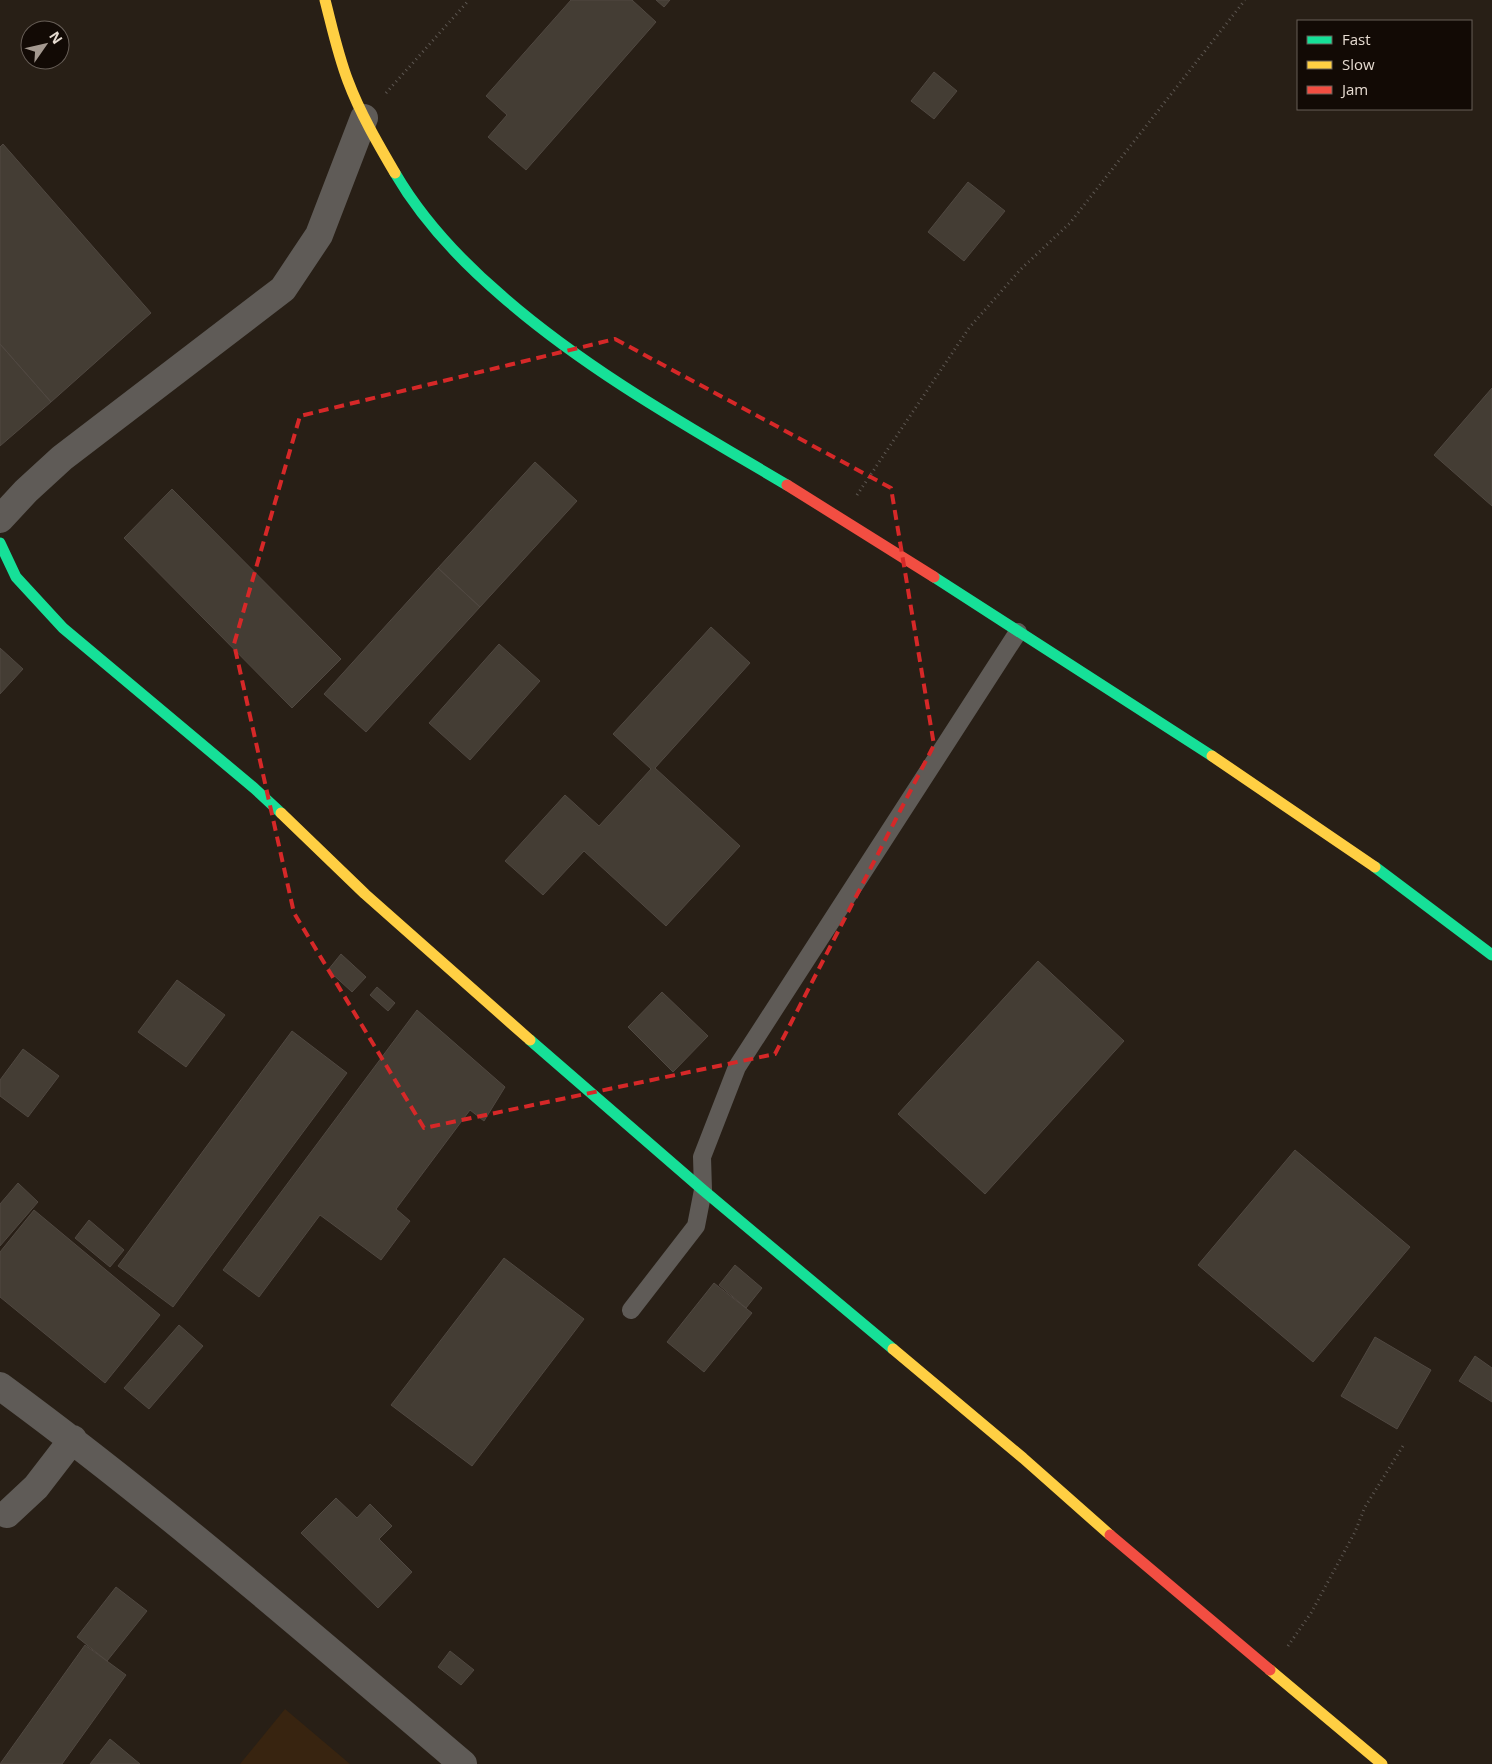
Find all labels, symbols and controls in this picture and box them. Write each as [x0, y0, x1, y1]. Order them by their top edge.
north arrow [20, 20, 70, 70]
legend [1297, 20, 1472, 110]
text: N [45, 27, 67, 47]
text: Fast [1342, 29, 1371, 49]
text: Slow [1342, 54, 1375, 74]
text: Jam [1340, 79, 1368, 99]

